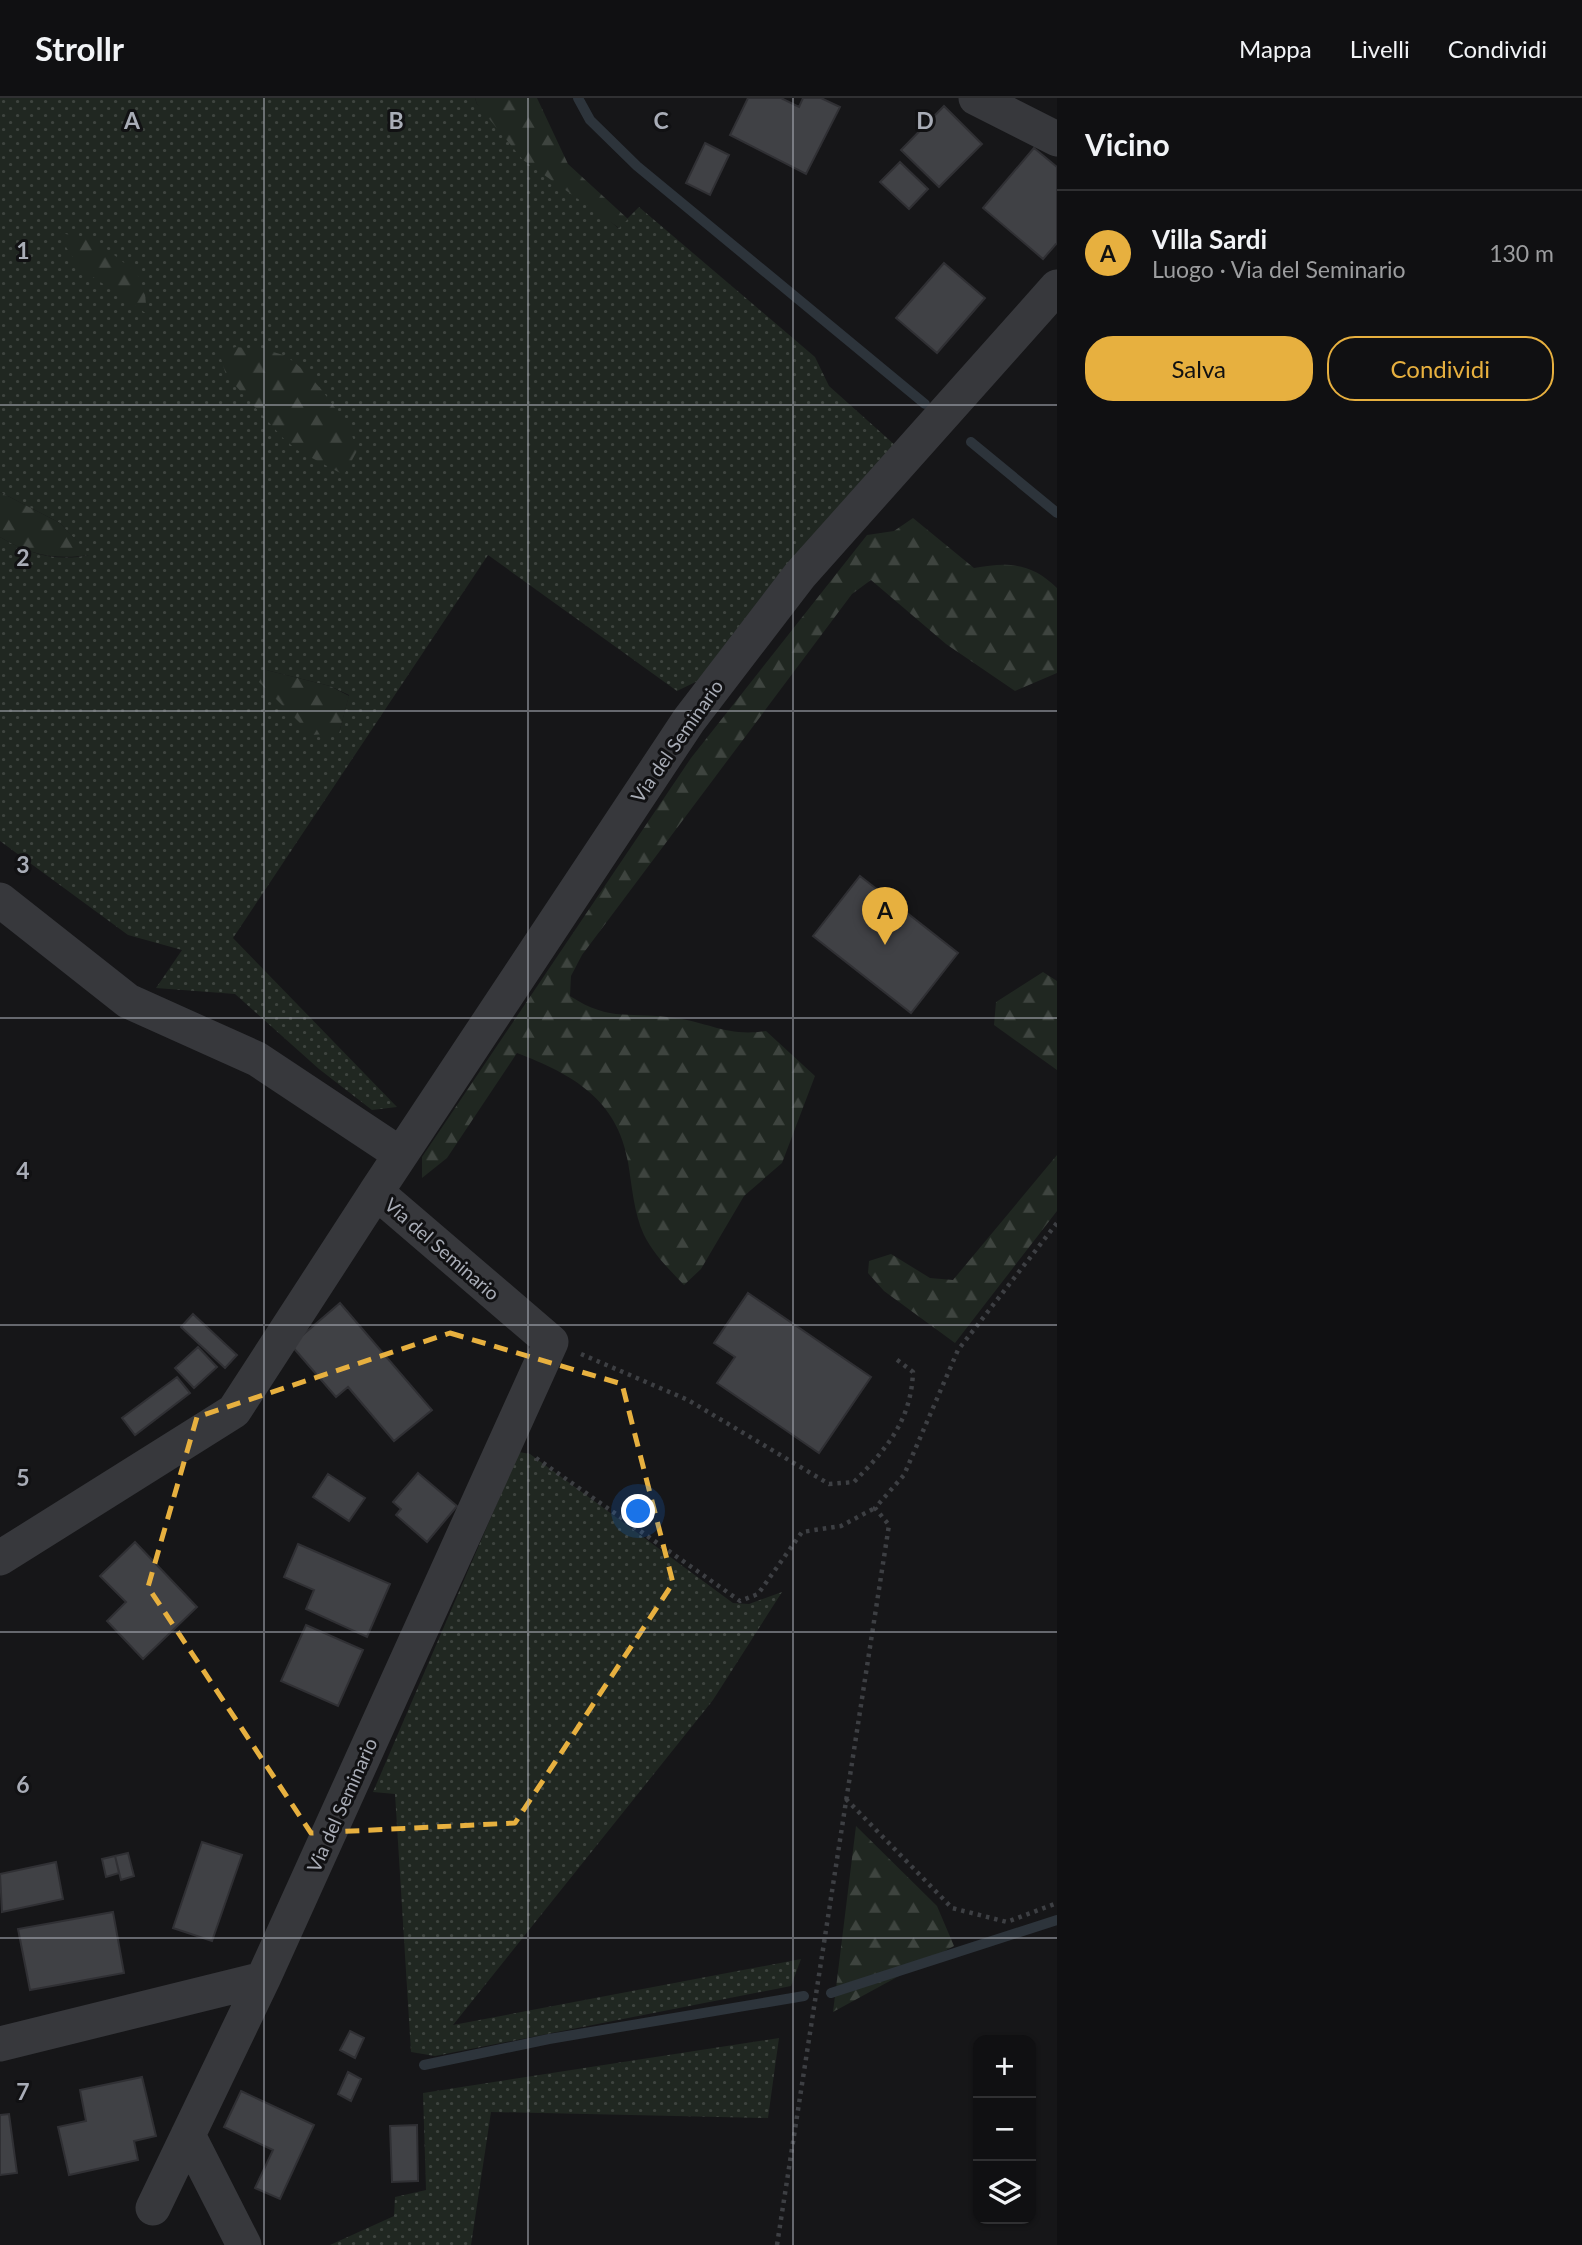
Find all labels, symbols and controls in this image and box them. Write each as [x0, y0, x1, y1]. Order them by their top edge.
text: Strollr [35, 28, 124, 68]
text: Mappa [1239, 34, 1312, 63]
text: Livelli [1350, 34, 1410, 63]
text: Condividi [1448, 34, 1547, 63]
text: A [123, 106, 141, 134]
text: B [388, 106, 404, 134]
text: C [653, 106, 669, 134]
text: D [916, 106, 934, 134]
text: Vicino [1085, 126, 1170, 162]
text: Villa Sardi [1152, 223, 1267, 255]
text: 1 [16, 236, 30, 264]
text: A [1100, 239, 1116, 267]
text: 130 m [1489, 239, 1554, 267]
text: Luogo · Via del Seminario [1152, 255, 1406, 283]
button: Salva [1085, 336, 1313, 401]
button: Condividi [1327, 336, 1554, 401]
text: 2 [16, 543, 30, 571]
street label: Via del Seminario [626, 675, 727, 806]
text: 3 [16, 850, 30, 878]
pin: A [862, 887, 908, 945]
text: 4 [16, 1156, 30, 1184]
street label: Via del Seminario [380, 1193, 504, 1305]
text: 5 [16, 1463, 30, 1491]
your location [621, 1494, 655, 1528]
street label: Via del Seminario [302, 1734, 381, 1875]
text: 6 [16, 1770, 30, 1798]
map controls [973, 2035, 1036, 2224]
button: + [973, 2035, 1036, 2098]
text: 7 [16, 2077, 30, 2105]
button: − [973, 2098, 1036, 2161]
button: layers [973, 2161, 1036, 2224]

